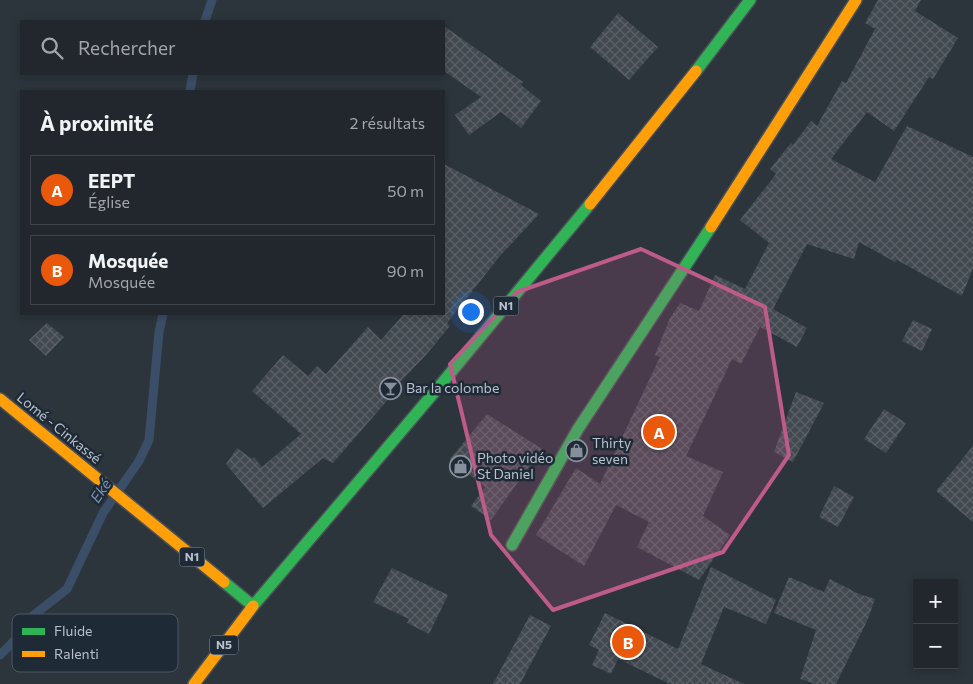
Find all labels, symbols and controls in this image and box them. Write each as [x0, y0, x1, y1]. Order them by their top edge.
search box [20, 20, 445, 75]
icon: search [38, 34, 66, 62]
text: Rechercher [78, 36, 176, 59]
text: À proximité [40, 110, 154, 135]
text: 2 résultats [349, 113, 425, 132]
text: EEPT [88, 169, 135, 192]
text: A [51, 181, 63, 200]
text: 50 m [387, 181, 424, 200]
text: Église [88, 192, 130, 211]
text: Mosquée [88, 249, 168, 272]
text: B [52, 261, 62, 280]
text: 90 m [387, 261, 424, 280]
text: Mosquée [88, 272, 155, 291]
road number: N1 [494, 296, 518, 316]
your location [458, 299, 484, 325]
bar icon: Bar la colombe [378, 376, 402, 400]
place label: Bar la colombe [406, 379, 499, 396]
street label: Lomé - Cinkassé [14, 388, 105, 467]
pin: A [643, 413, 675, 451]
place label: Thirty seven [592, 434, 631, 467]
shop icon: Thirty seven [564, 439, 588, 463]
place label: Photo vidéo St Daniel [477, 449, 553, 482]
shop icon: Photo vidéo St Daniel [449, 454, 473, 478]
water label: Eké [86, 474, 115, 506]
road number: N1 [180, 548, 204, 566]
map controls [913, 579, 958, 669]
button: + [913, 579, 958, 624]
legend [12, 614, 178, 672]
text: Fluide [54, 622, 92, 639]
pin: B [612, 623, 644, 661]
button: − [913, 624, 958, 669]
road number: N5 [210, 636, 238, 654]
text: Ralenti [54, 645, 99, 662]

